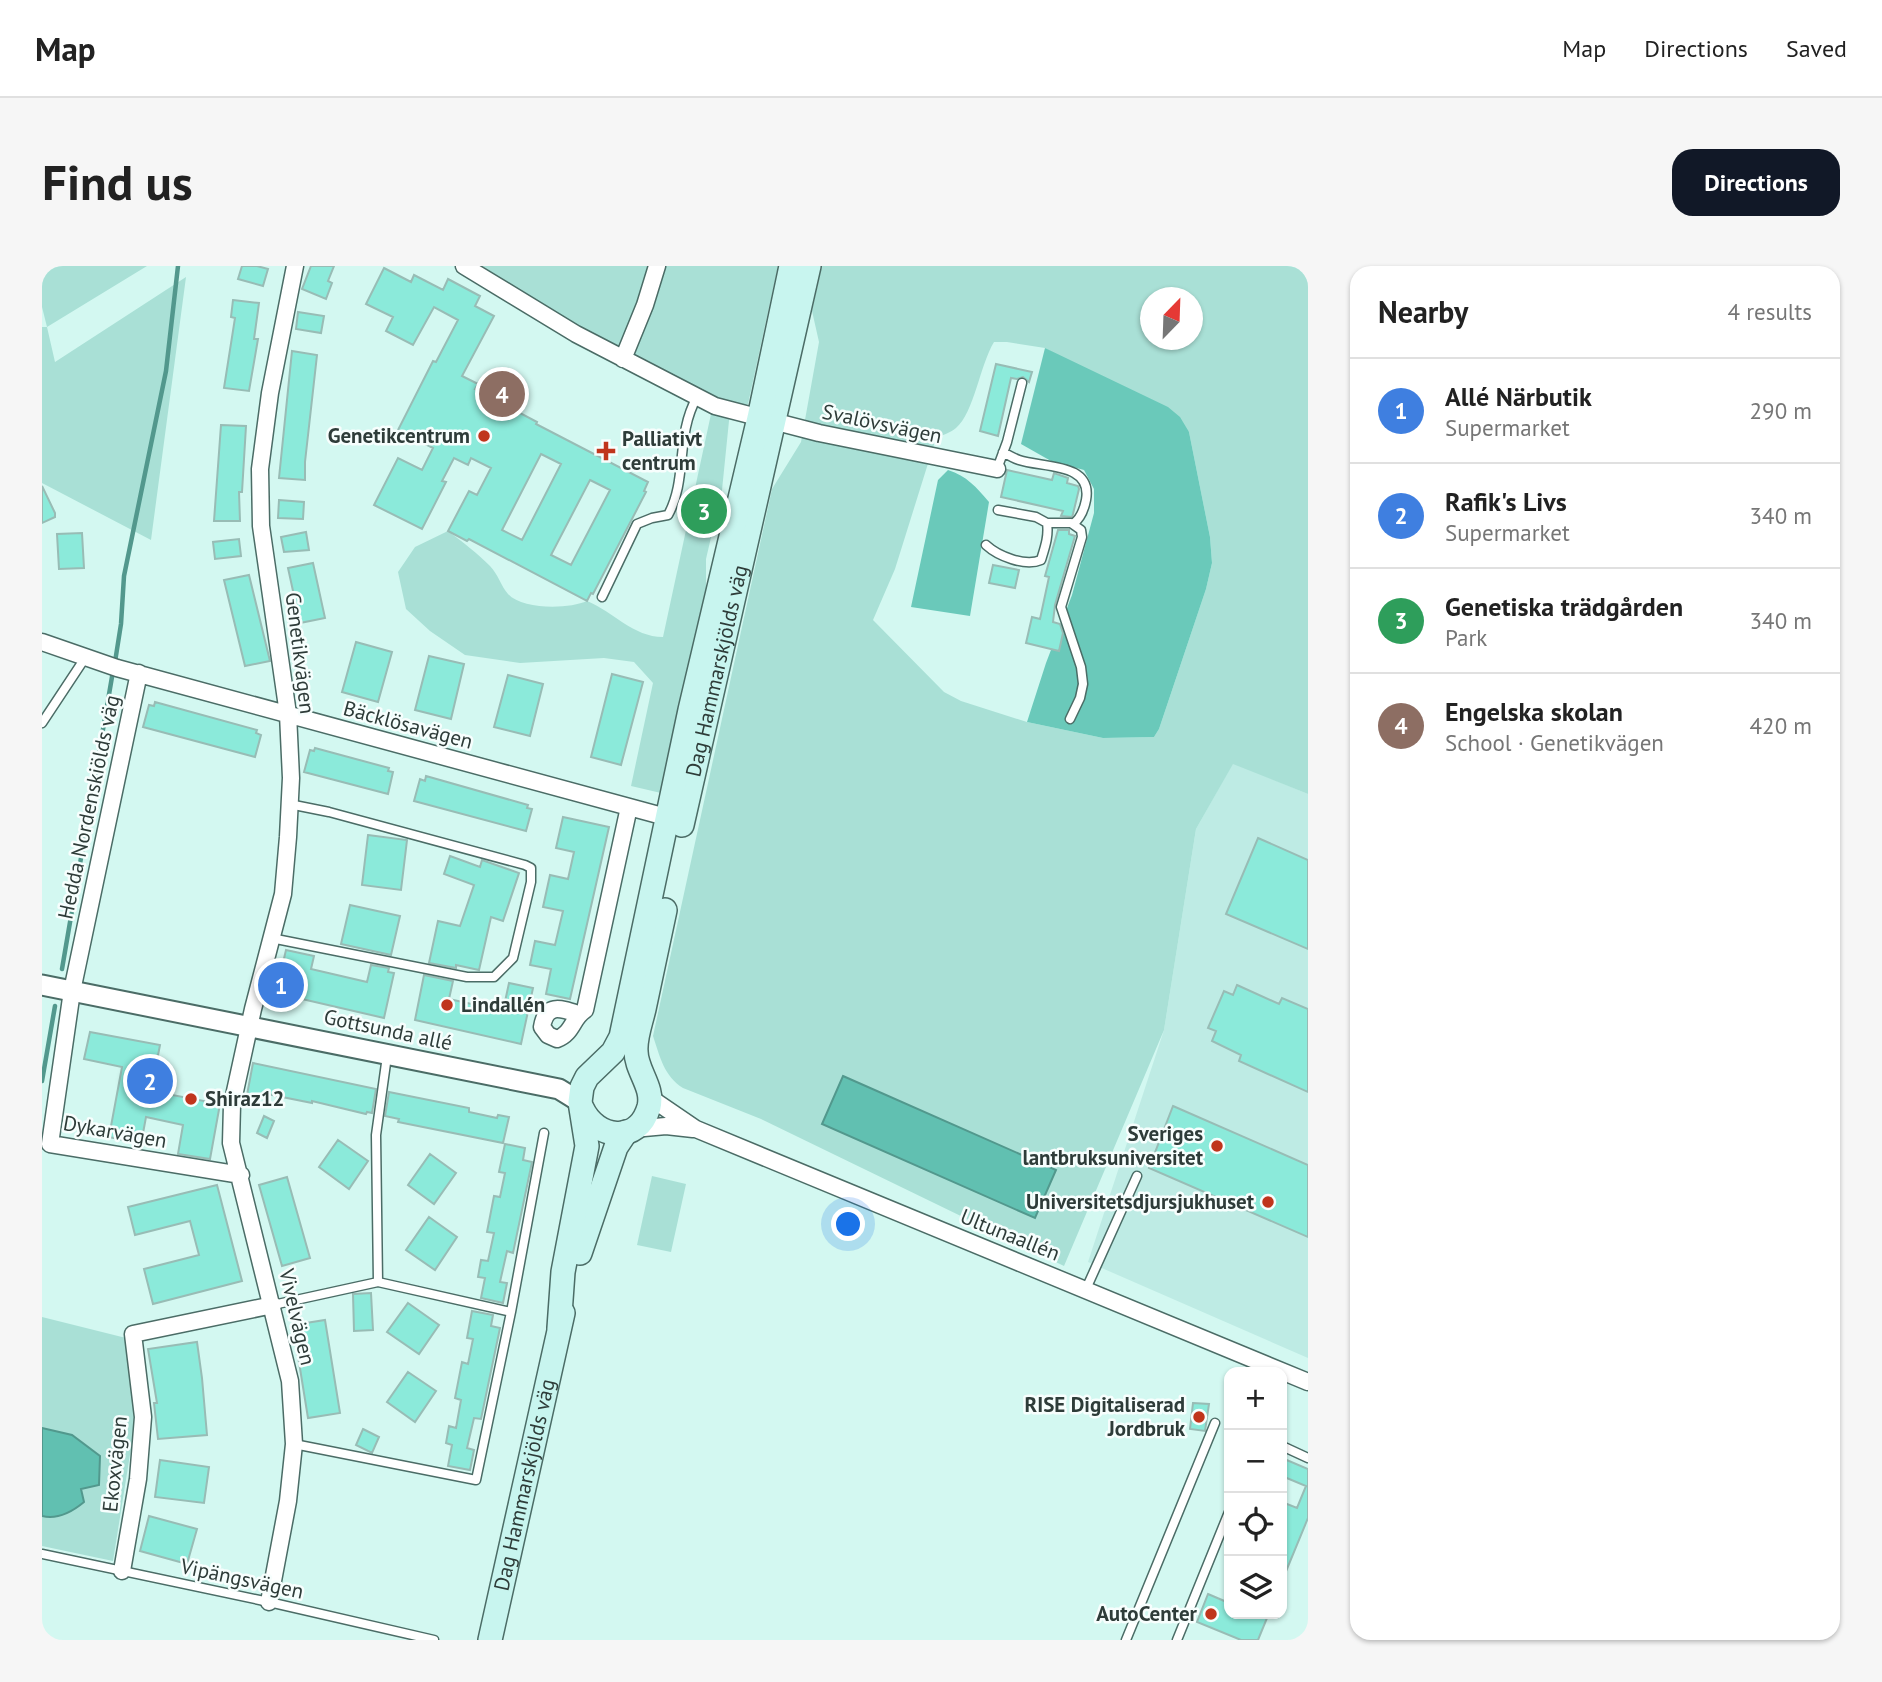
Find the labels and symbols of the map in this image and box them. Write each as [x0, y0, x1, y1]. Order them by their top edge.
north arrow [1140, 287, 1203, 350]
pin: 4 [479, 368, 525, 420]
street label: Svalövsvägen [820, 398, 944, 449]
place label: Genetikcentrum [328, 422, 470, 449]
place label: Palliativt centrum [622, 425, 703, 476]
marker: Genetikcentrum [476, 428, 492, 444]
marker: Palliativt centrum [596, 441, 616, 461]
pin: 3 [681, 485, 727, 537]
street label: Dag Hammarskjölds väg [679, 562, 754, 779]
street label: Genetikvägen [280, 591, 321, 715]
street label: Hedda Nordenskiölds väg [52, 692, 125, 921]
street label: Bäcklösavägen [340, 694, 476, 755]
pin: 1 [258, 959, 304, 1011]
place label: Lindallén [461, 991, 545, 1018]
marker: Lindallén [439, 997, 455, 1013]
street label: Gottsunda allé [321, 1003, 455, 1056]
pin: 2 [127, 1055, 173, 1107]
place label: Shiraz12 [205, 1085, 284, 1112]
marker: Shiraz12 [183, 1091, 199, 1107]
street label: Dykarvägen [61, 1109, 169, 1154]
place label: Sveriges lantbruksuniversitet [1023, 1120, 1204, 1171]
marker: Sveriges lantbruksuniversitet [1209, 1138, 1225, 1154]
place label: Universitetsdjursjukhuset [1026, 1188, 1255, 1215]
marker: Universitetsdjursjukhuset [1260, 1194, 1276, 1210]
street label: Ultunaallén [956, 1202, 1064, 1267]
your location [831, 1207, 865, 1241]
street label: Vivelvägen [273, 1265, 322, 1368]
street label: Dag Hammarskjölds väg [487, 1376, 561, 1593]
place label: RISE Digitaliserad Jordbruk [1025, 1391, 1186, 1442]
marker: RISE Digitaliserad Jordbruk [1191, 1409, 1207, 1425]
street label: Ekoxvägen [96, 1415, 133, 1513]
street label: Vipängsvägen [177, 1552, 306, 1605]
place label: AutoCenter [1096, 1600, 1198, 1627]
marker: AutoCenter [1203, 1606, 1219, 1622]

